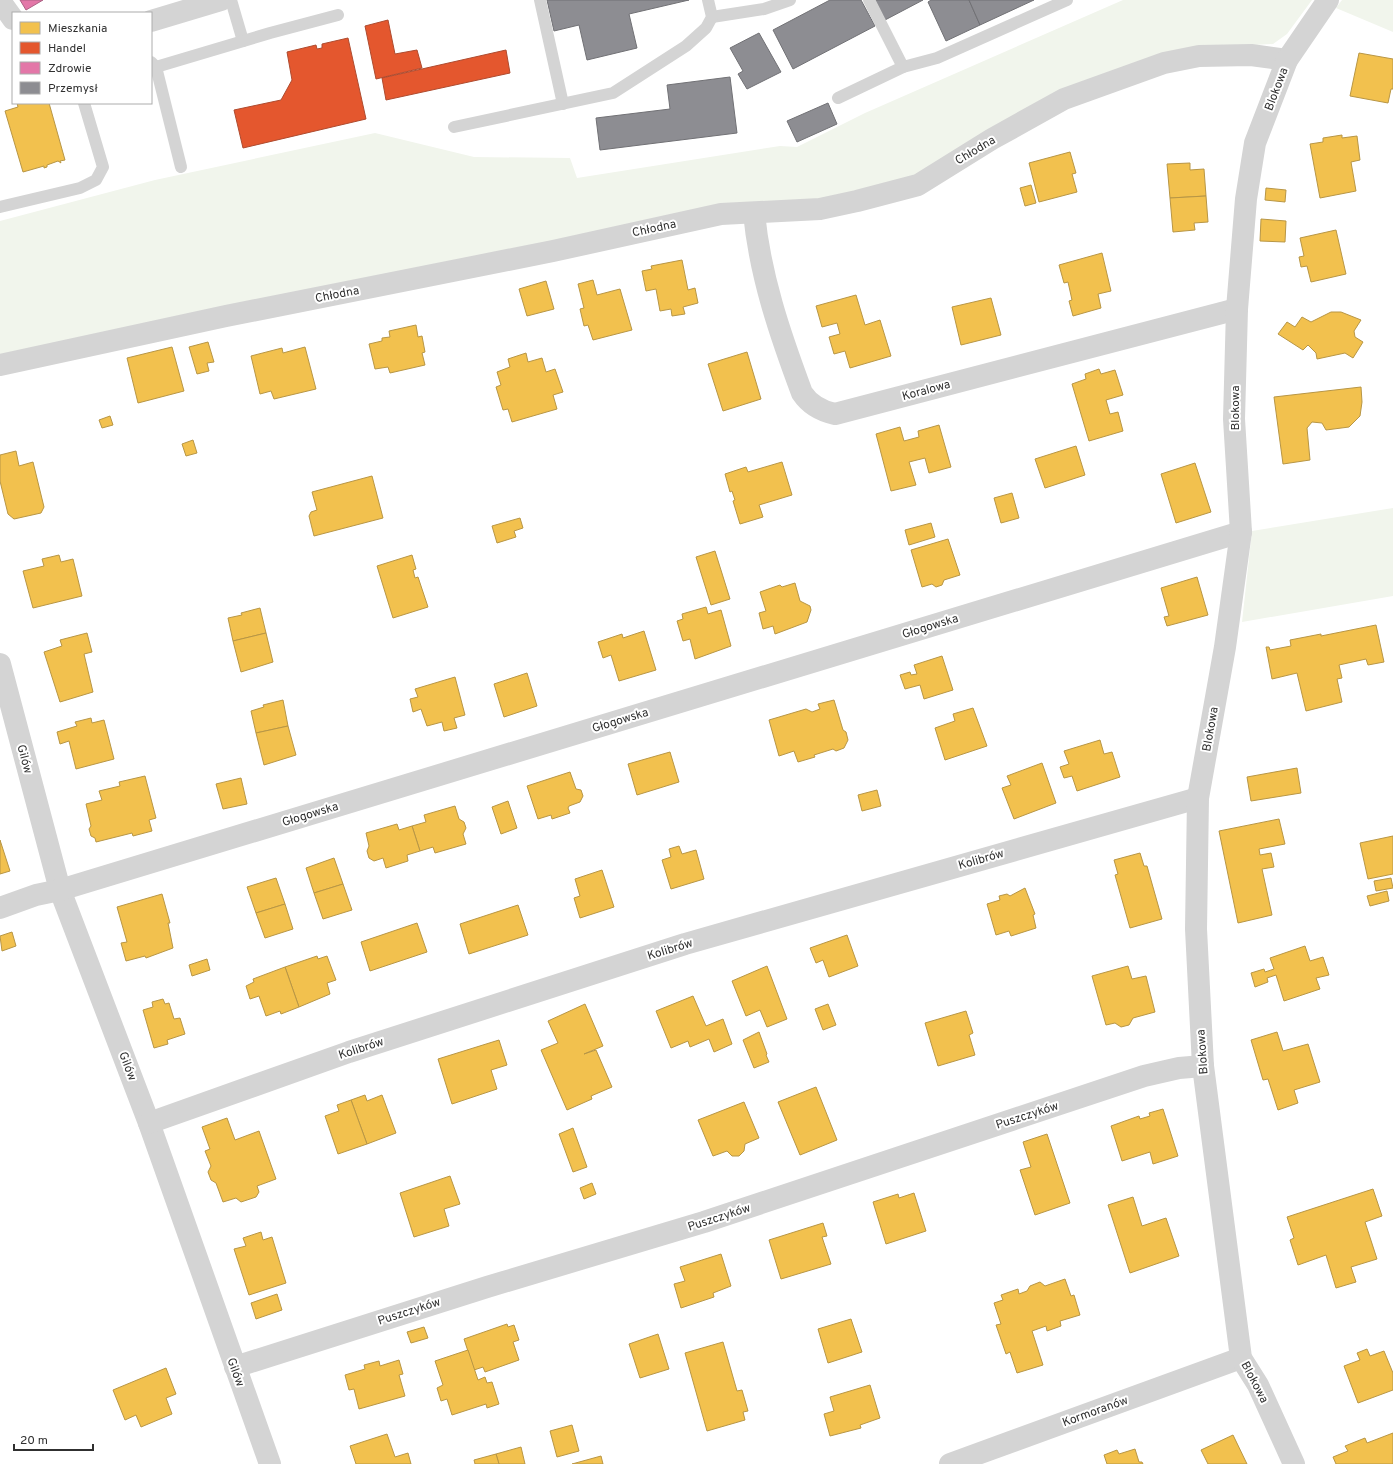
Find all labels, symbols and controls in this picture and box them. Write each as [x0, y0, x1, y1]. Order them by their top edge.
legend [12, 12, 152, 104]
text: Mieszkania [48, 21, 107, 37]
text: Handel [48, 41, 86, 57]
text: Zdrowie [48, 61, 91, 77]
street label: Blokowa [1261, 65, 1292, 113]
text: Przemysł [48, 81, 98, 97]
street label: Chłodna [952, 133, 999, 169]
street label: Chłodna [631, 217, 678, 241]
street label: Chłodna [314, 283, 361, 307]
street label: Koralowa [900, 377, 952, 405]
street label: Blokowa [1228, 385, 1244, 431]
street label: Głogowska [900, 611, 960, 643]
street label: Głogowska [590, 705, 650, 737]
street label: Blokowa [1199, 706, 1223, 753]
street label: Gilów [12, 743, 36, 776]
street label: Głogowska [280, 799, 340, 831]
street label: Kolibrów [957, 846, 1006, 874]
street label: Kolibrów [646, 935, 695, 964]
street label: Blokowa [1193, 1029, 1213, 1075]
street label: Kolibrów [337, 1034, 386, 1064]
street label: Gilów [114, 1050, 140, 1083]
street label: Puszczyków [994, 1098, 1061, 1134]
street label: Puszczyków [686, 1200, 753, 1236]
street label: Puszczyków [376, 1294, 443, 1330]
street label: Gilów [222, 1356, 248, 1389]
street label: Blokowa [1236, 1359, 1272, 1406]
street label: Kormoranów [1060, 1392, 1131, 1431]
scale bar [14, 1426, 93, 1452]
text: 20 m [20, 1433, 48, 1449]

